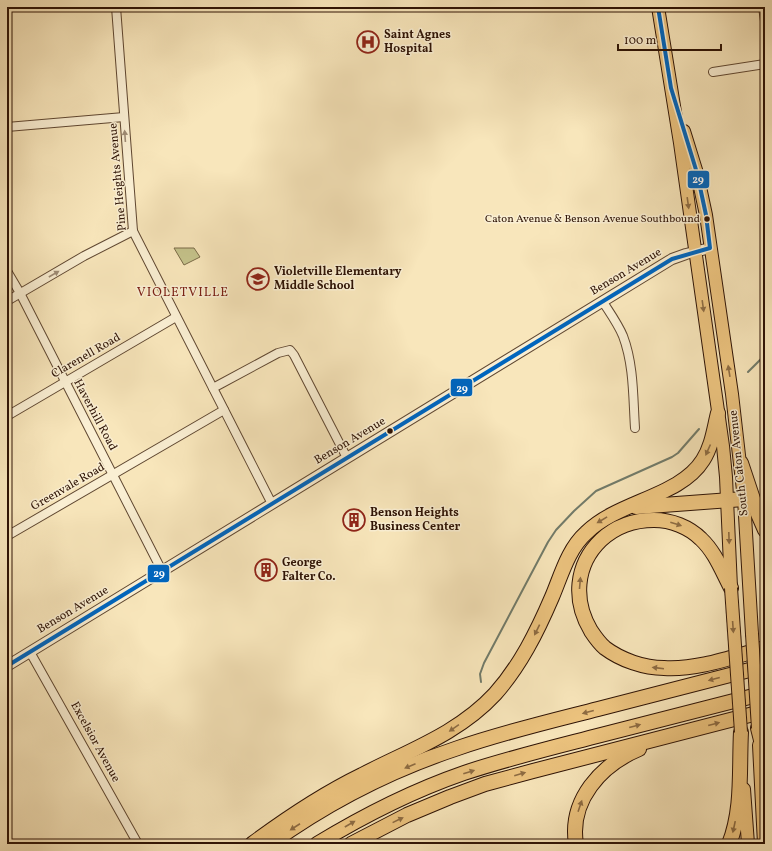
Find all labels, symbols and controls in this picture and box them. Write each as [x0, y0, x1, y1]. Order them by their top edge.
scale bar [618, 26, 721, 52]
place label: Saint Agnes Hospital [384, 27, 451, 57]
hospital icon: Saint Agnes Hospital [355, 29, 381, 55]
text: 100 m [624, 33, 657, 49]
street label: Pine Heights Avenue [105, 122, 131, 232]
one-way arrow [122, 130, 129, 142]
line badge: 29 [687, 170, 710, 189]
text: 29 [692, 173, 704, 188]
one-way arrow [685, 197, 691, 209]
place label: Caton Avenue & Benson Avenue Southbound [485, 212, 700, 227]
marker: Caton Avenue & Benson Avenue Southbound [702, 214, 712, 224]
street label: Benson Avenue [587, 244, 665, 300]
place label: Violetville Elementary Middle School [274, 264, 402, 294]
school or university icon: Violetville Elementary Middle School [245, 266, 271, 292]
one-way arrow [48, 270, 60, 277]
district label: VIOLETVILLE [137, 284, 229, 302]
one-way arrow [700, 300, 706, 312]
street label: Clarenell Road [48, 330, 124, 382]
one-way arrow [725, 364, 731, 377]
street label: Haverhill Road [69, 376, 121, 454]
line badge: 29 [450, 378, 473, 397]
text: 29 [456, 382, 468, 397]
street label: South Caton Avenue [725, 409, 753, 517]
street label: Benson Avenue [311, 413, 389, 469]
unlabelled marker [385, 426, 395, 436]
one-way arrow [705, 445, 711, 456]
street label: Greenvale Road [28, 459, 108, 515]
place label: Benson Heights Business Center [370, 505, 461, 535]
building icon: Benson Heights Business Center [341, 507, 367, 533]
one-way arrow [596, 517, 608, 524]
one-way arrow [670, 522, 682, 528]
one-way arrow [726, 532, 732, 545]
place label: George Falter Co. [282, 555, 336, 585]
building icon: George Falter Co. [253, 557, 279, 583]
line badge: 29 [147, 564, 170, 583]
text: 29 [153, 567, 165, 582]
one-way arrow [577, 577, 583, 589]
street label: Benson Avenue [34, 582, 112, 638]
one-way arrow [730, 621, 737, 633]
one-way arrow [534, 624, 540, 636]
one-way arrow [652, 664, 665, 671]
one-way arrow [707, 676, 719, 682]
street label: Excelsior Avenue [66, 699, 124, 785]
one-way arrow [582, 709, 594, 715]
one-way arrow [708, 721, 720, 727]
one-way arrow [629, 723, 641, 729]
one-way arrow [449, 724, 459, 732]
one-way arrow [405, 763, 416, 769]
one-way arrow [463, 769, 475, 775]
one-way arrow [513, 771, 526, 777]
one-way arrow [577, 799, 583, 811]
one-way arrow [392, 817, 404, 823]
one-way arrow [344, 821, 356, 828]
one-way arrow [731, 821, 737, 833]
one-way arrow [290, 823, 301, 831]

